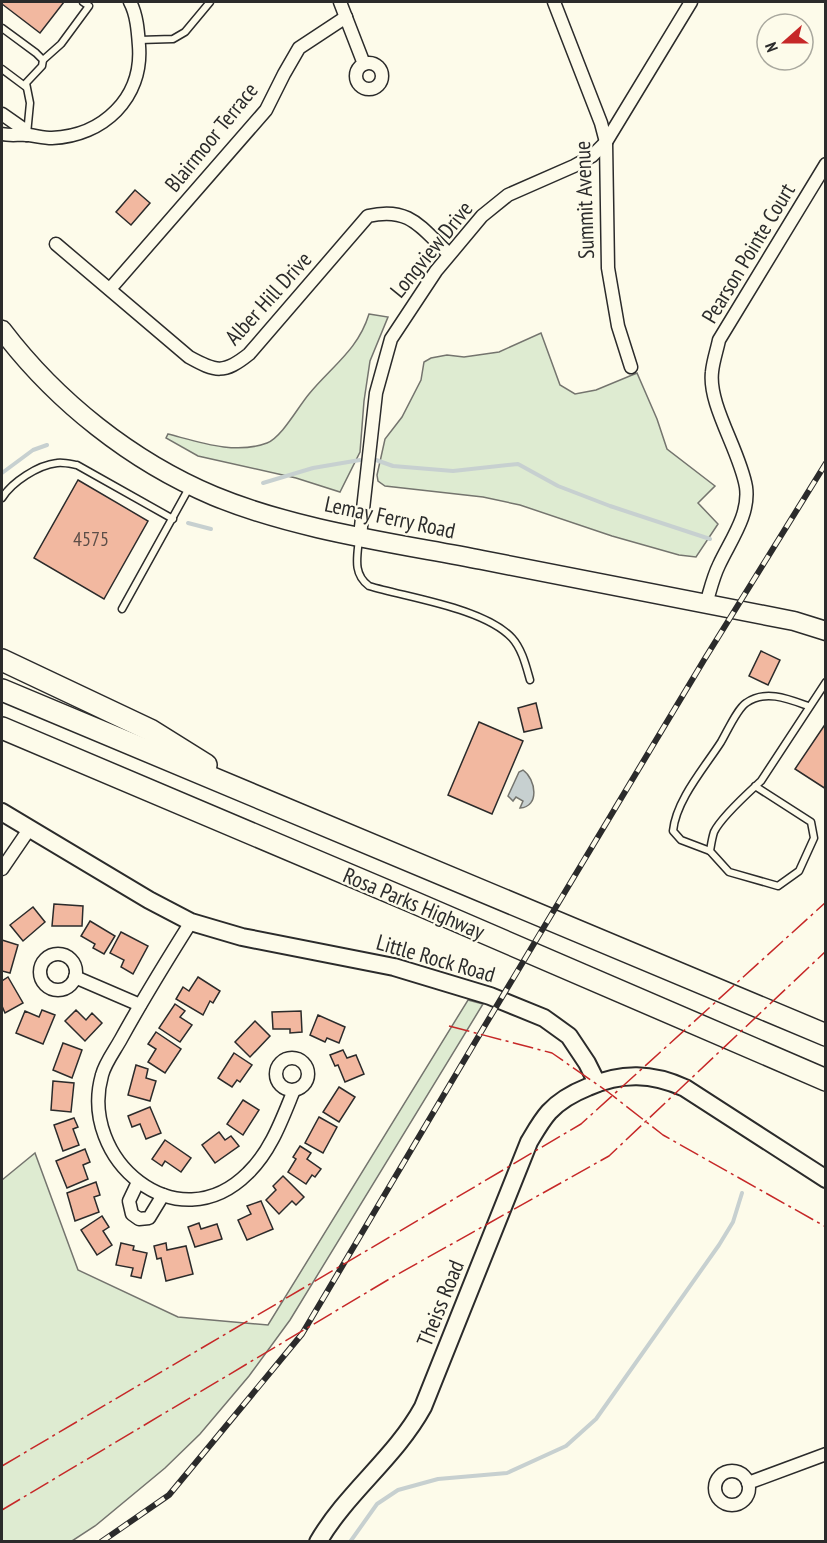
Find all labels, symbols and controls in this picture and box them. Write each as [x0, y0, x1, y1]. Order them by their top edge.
north arrow [755, 12, 815, 72]
text: N [760, 40, 782, 55]
street label: Blairmoor Terrace [158, 77, 264, 197]
street label: Summit Avenue [568, 140, 600, 260]
street label: Pearson Pointe Court [695, 178, 801, 328]
street label: Longview Drive [384, 195, 478, 303]
street label: Alber Hill Drive [219, 245, 317, 351]
street label: Lemay Ferry Road [322, 490, 458, 544]
house number: 4575 [73, 526, 109, 552]
street label: Rosa Parks Highway [339, 861, 489, 946]
street label: Little Rock Road [373, 928, 499, 988]
street label: Theiss Road [410, 1256, 470, 1350]

